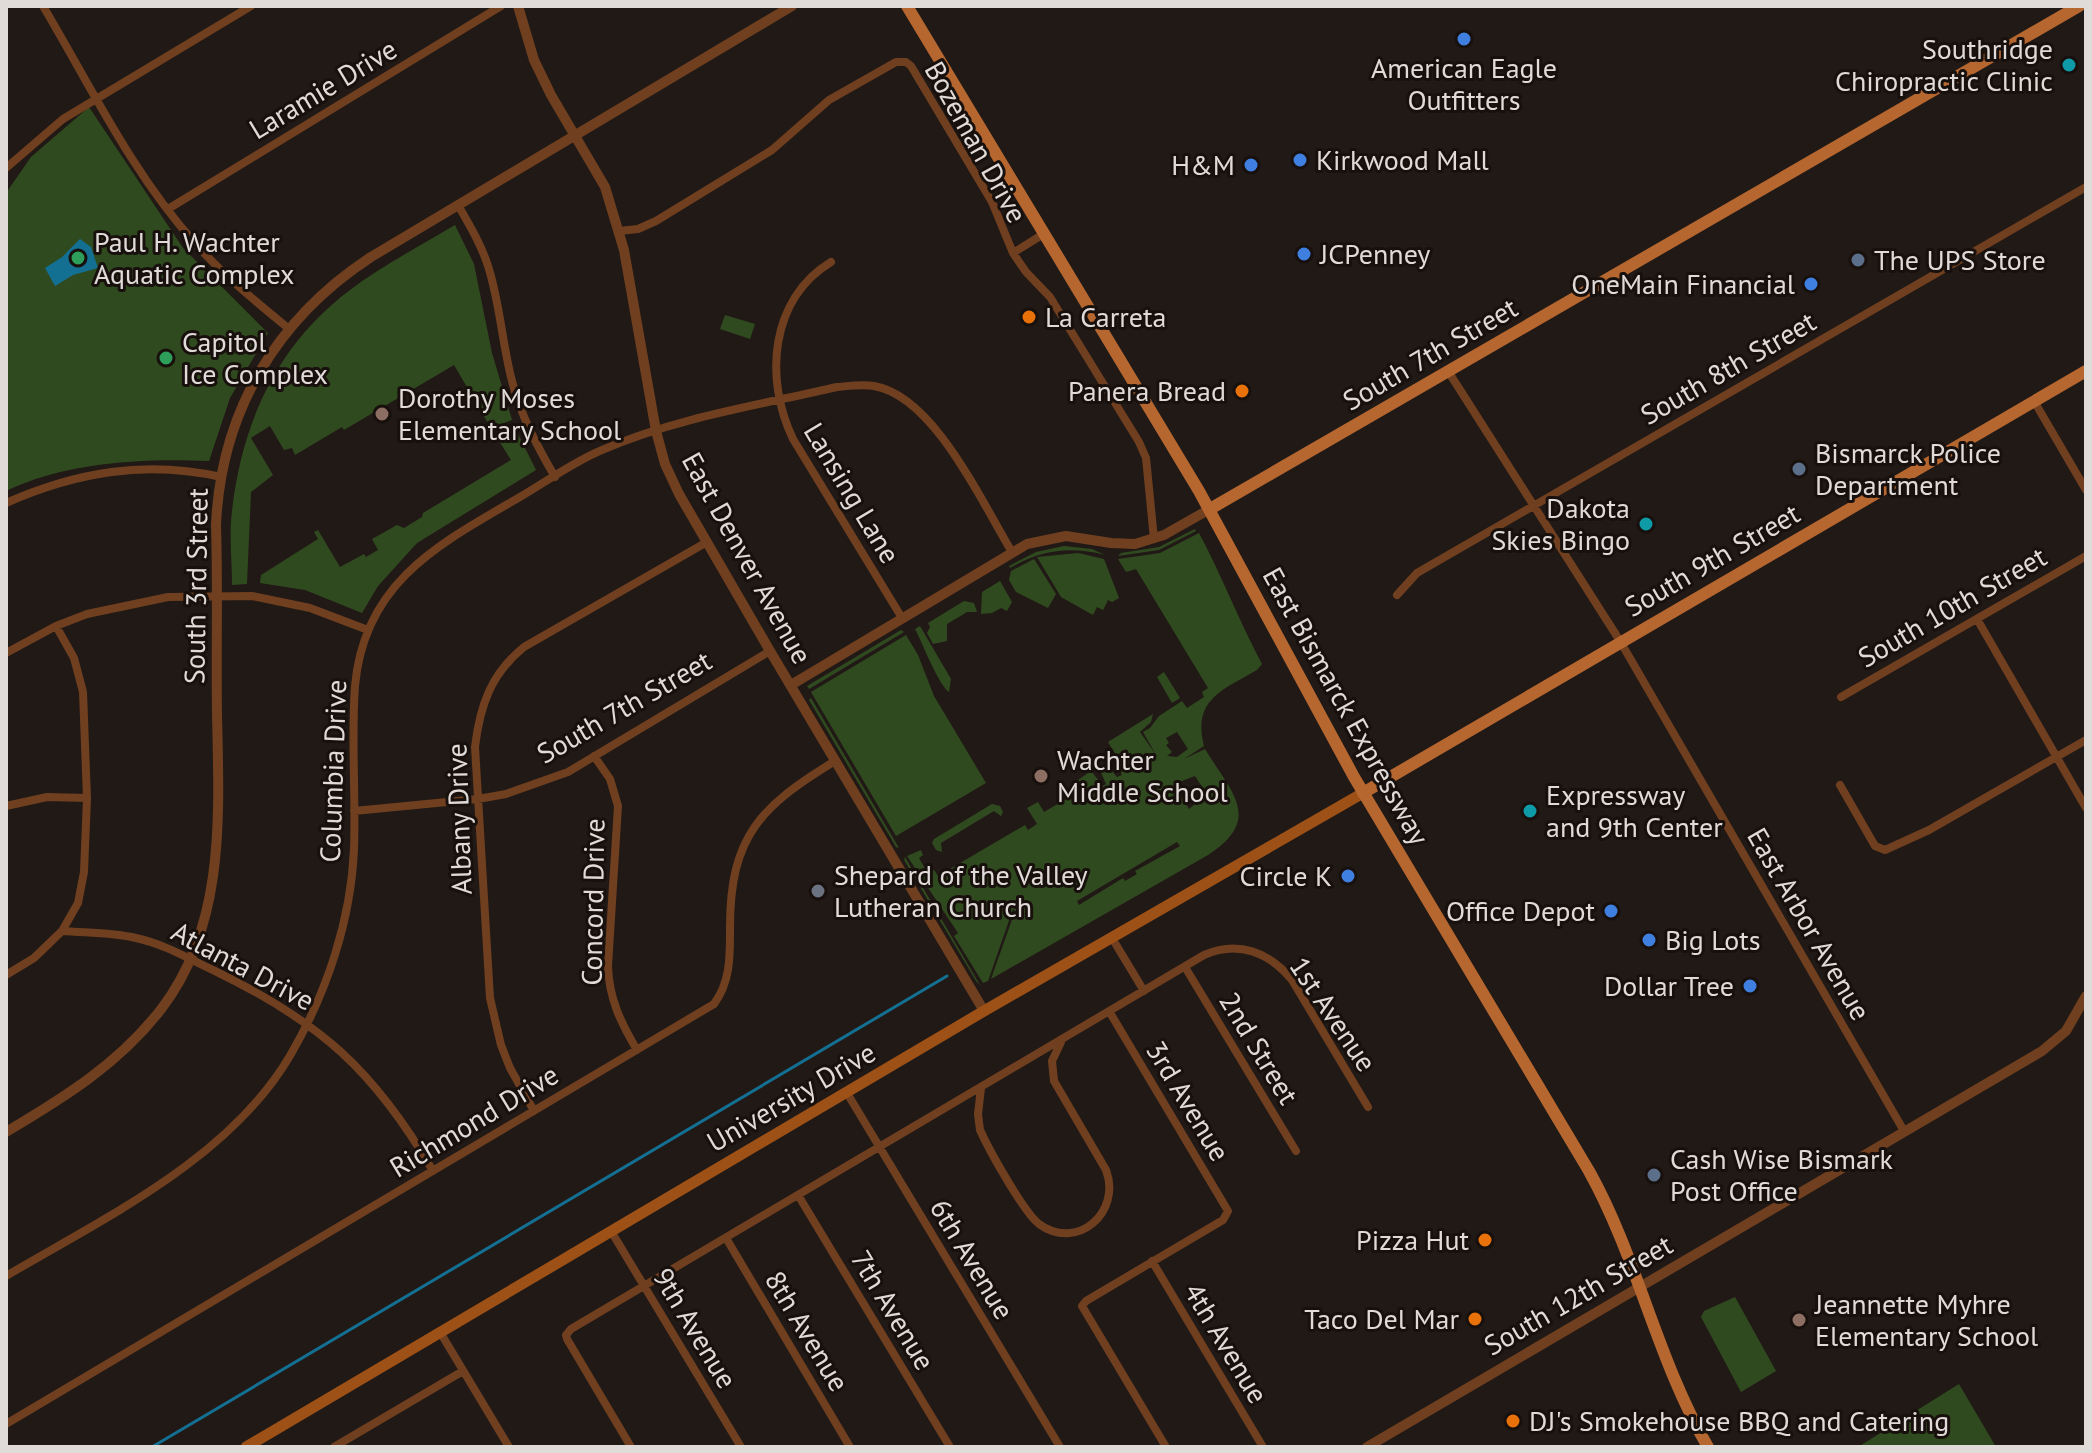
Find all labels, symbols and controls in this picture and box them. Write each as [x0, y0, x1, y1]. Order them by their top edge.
street label: Laramie Drive [242, 30, 403, 147]
marker: American Eagle Outfitters [1455, 30, 1473, 48]
place label: Southridge Chiropractic Clinic [1835, 30, 2053, 99]
place label: American Eagle Outfitters [1371, 49, 1557, 118]
street label: Bozeman Drive [917, 54, 1036, 229]
marker: Southridge Chiropractic Clinic [2060, 56, 2078, 74]
place label: Kirkwood Mall [1316, 141, 1489, 178]
place label: H&M [1171, 146, 1235, 183]
marker: Kirkwood Mall [1291, 151, 1309, 169]
marker: H&M [1242, 156, 1260, 174]
place label: Paul H. Wachter Aquatic Complex [94, 223, 295, 292]
place label: JCPenney [1319, 235, 1430, 272]
place label: The UPS Store [1874, 241, 2046, 278]
marker: JCPenney [1295, 245, 1313, 263]
marker: Paul H. Wachter Aquatic Complex [69, 249, 87, 267]
marker: The UPS Store [1849, 251, 1867, 269]
place label: OneMain Financial [1571, 265, 1795, 302]
marker: OneMain Financial [1802, 275, 1820, 293]
street label: South 7th Street [1336, 288, 1524, 418]
place label: La Carreta [1045, 298, 1166, 335]
street label: South 8th Street [1633, 302, 1822, 433]
marker: La Carreta [1020, 308, 1038, 326]
place label: Capitol Ice Complex [182, 323, 328, 392]
marker: Capitol Ice Complex [157, 349, 175, 367]
place label: Panera Bread [1068, 372, 1226, 409]
place label: Dorothy Moses Elementary School [398, 379, 621, 448]
marker: Panera Bread [1233, 382, 1251, 400]
marker: Dorothy Moses Elementary School [373, 405, 391, 423]
street label: Lansing Lane [796, 416, 909, 570]
place label: Bismarck Police Department [1815, 434, 2001, 503]
street label: East Denver Avenue [674, 445, 821, 670]
marker: Bismarck Police Department [1790, 460, 1808, 478]
street label: South 3rd Street [175, 487, 216, 684]
place label: Dakota Skies Bingo [1492, 489, 1630, 558]
street label: South 9th Street [1617, 494, 1806, 625]
marker: Dakota Skies Bingo [1637, 515, 1655, 533]
street label: South 10th Street [1851, 537, 2053, 675]
street label: East Bismarck Expressway [1255, 561, 1438, 851]
street label: South 7th Street [530, 641, 718, 771]
street label: Columbia Drive [311, 679, 354, 863]
place label: Wachter Middle School [1057, 741, 1228, 810]
street label: Albany Drive [437, 743, 480, 895]
marker: Wachter Middle School [1032, 767, 1050, 785]
place label: Expressway and 9th Center [1546, 776, 1723, 845]
marker: Expressway and 9th Center [1521, 802, 1539, 820]
street label: Concord Drive [573, 818, 612, 986]
street label: East Arbor Avenue [1739, 821, 1880, 1027]
place label: Shepard of the Valley Lutheran Church [834, 856, 1088, 925]
place label: Circle K [1239, 857, 1332, 894]
marker: Circle K [1339, 867, 1357, 885]
marker: Shepard of the Valley Lutheran Church [809, 882, 827, 900]
place label: Office Depot [1446, 892, 1596, 929]
marker: Office Depot [1602, 902, 1620, 920]
street label: Atlanta Drive [165, 913, 321, 1019]
place label: Big Lots [1665, 921, 1760, 958]
marker: Big Lots [1640, 931, 1658, 949]
street label: 1st Avenue [1282, 949, 1385, 1078]
place label: Dollar Tree [1604, 967, 1734, 1004]
marker: Dollar Tree [1741, 977, 1759, 995]
street label: 2nd Street [1211, 985, 1308, 1111]
street label: University Drive [700, 1033, 882, 1160]
street label: 3rd Avenue [1138, 1034, 1239, 1168]
street label: Richmond Drive [383, 1056, 565, 1185]
place label: Cash Wise Bismark Post Office [1670, 1140, 1893, 1209]
marker: Cash Wise Bismark Post Office [1645, 1166, 1663, 1184]
street label: 6th Avenue [922, 1192, 1023, 1326]
place label: Pizza Hut [1356, 1221, 1470, 1258]
street label: South 12th Street [1477, 1225, 1679, 1363]
marker: Pizza Hut [1476, 1231, 1494, 1249]
street label: 7th Avenue [843, 1243, 944, 1376]
street label: 9th Avenue [645, 1261, 746, 1395]
street label: 8th Avenue [757, 1264, 858, 1398]
street label: 4th Avenue [1176, 1276, 1277, 1410]
place label: Jeannette Myhre Elementary School [1814, 1285, 2038, 1354]
place label: Taco Del Mar [1304, 1300, 1459, 1337]
marker: Taco Del Mar [1466, 1310, 1484, 1328]
marker: Jeannette Myhre Elementary School [1790, 1311, 1808, 1329]
place label: DJ's Smokehouse BBQ and Catering [1529, 1402, 1949, 1439]
marker: DJ's Smokehouse BBQ and Catering [1504, 1412, 1522, 1430]

